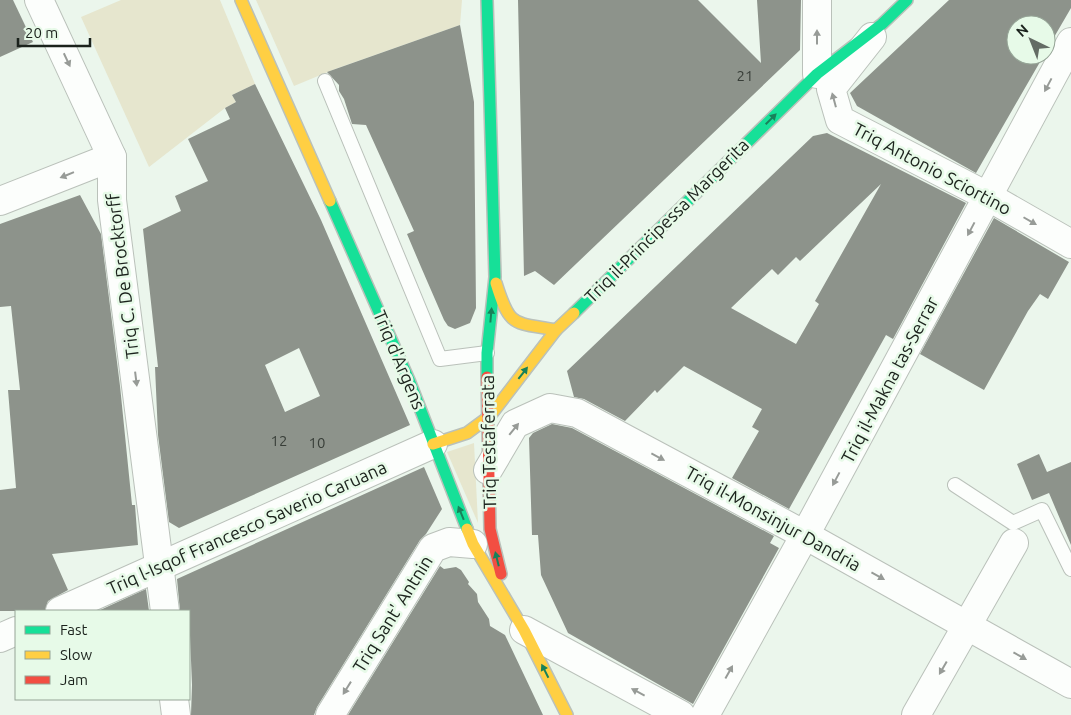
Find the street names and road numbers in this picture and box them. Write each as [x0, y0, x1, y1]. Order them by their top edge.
street label: Triq Antonio Sciortino [850, 118, 1015, 218]
street label: Triq il-Prinċipessa Margerita [580, 134, 752, 306]
street label: Triq C. De Brocktorff [102, 192, 142, 360]
street label: Triq il-Makna tas-Serrar [837, 293, 942, 466]
street label: Triq d'Argens [370, 307, 430, 412]
street label: Triq Testaferrata [477, 375, 499, 509]
street label: Triq l-Isqof Francesco Saverio Caruana [104, 456, 389, 598]
street label: Triq il-Monsinjur Dandria [682, 462, 865, 575]
street label: Triq Sant' Antnin [348, 551, 436, 675]

